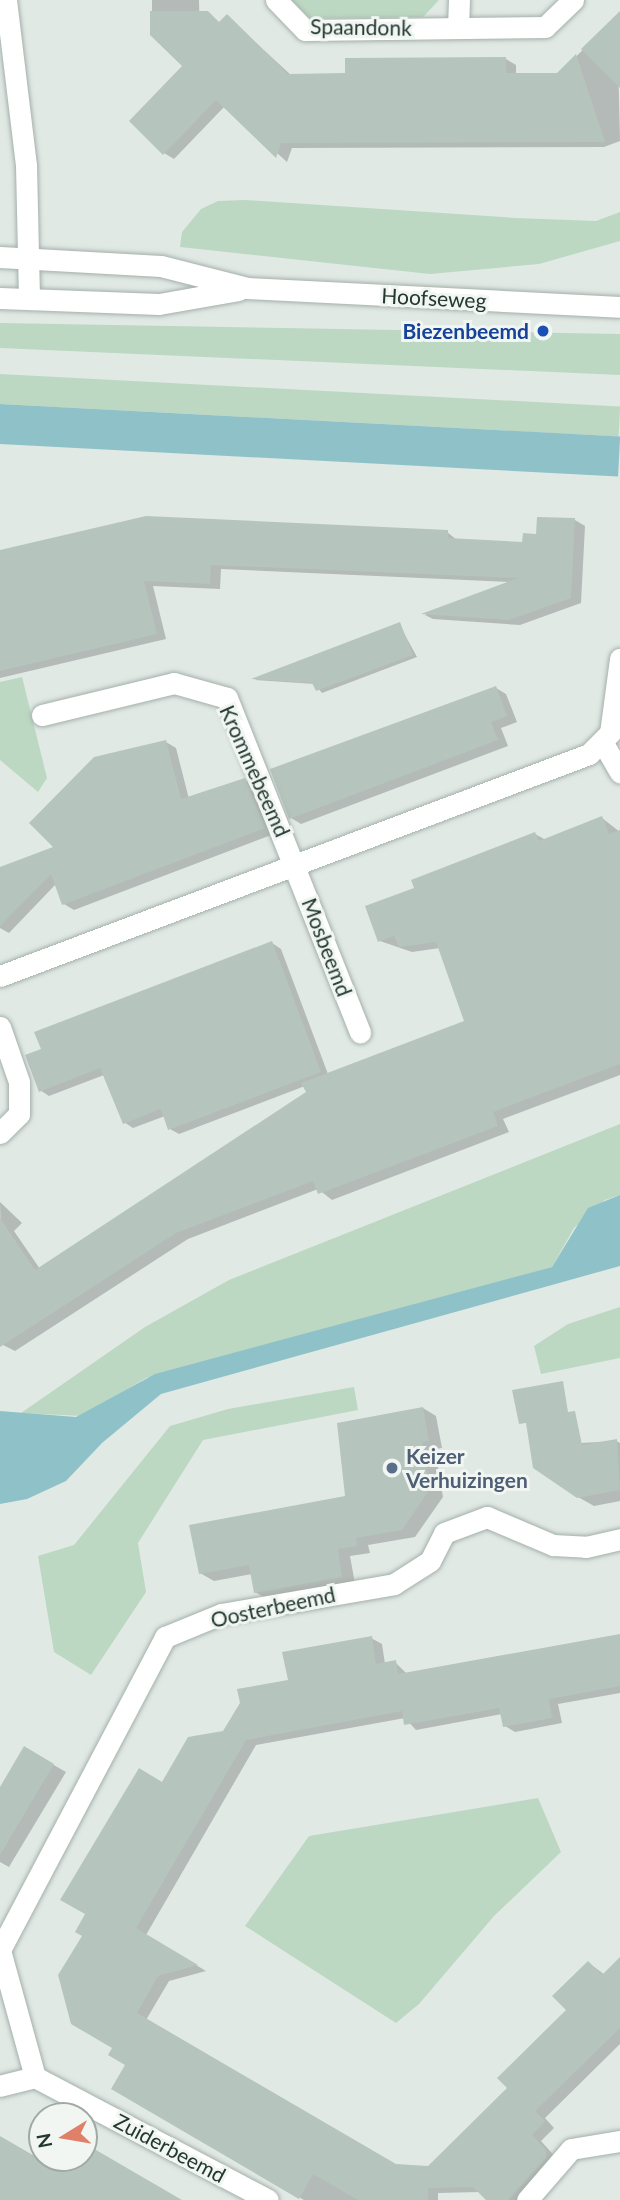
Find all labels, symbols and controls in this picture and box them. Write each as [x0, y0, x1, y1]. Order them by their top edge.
street label: Spaandonk [310, 14, 412, 40]
street label: Hoofseweg [381, 283, 487, 313]
place label: Biezenbeemd [402, 318, 529, 344]
marker: Biezenbeemd [535, 323, 551, 339]
street label: Krommebeemd [215, 701, 295, 841]
street label: Mosbeemd [297, 894, 357, 1000]
place label: Keizer Verhuizingen [406, 1443, 528, 1493]
marker: Keizer Verhuizingen [384, 1460, 400, 1476]
street label: Oosterbeemd [208, 1581, 338, 1633]
north arrow [28, 2102, 98, 2172]
street label: Zuiderbeemd [110, 2108, 230, 2188]
text: N [31, 2131, 57, 2150]

